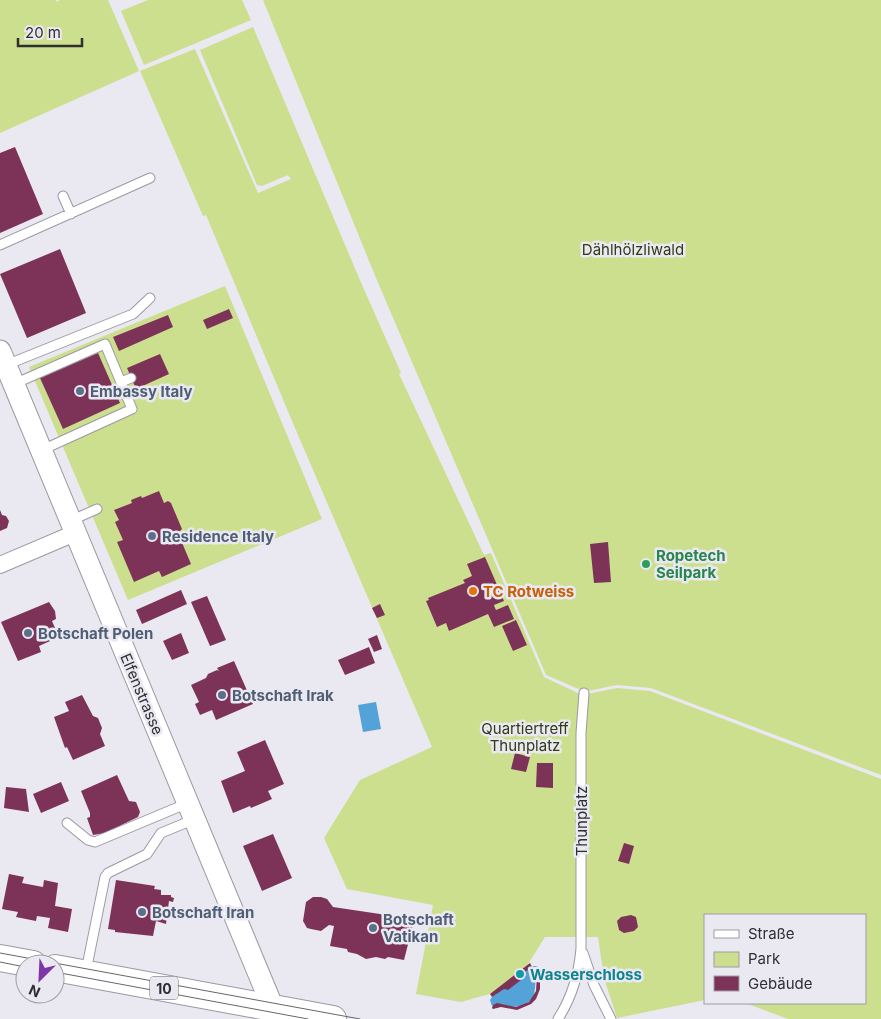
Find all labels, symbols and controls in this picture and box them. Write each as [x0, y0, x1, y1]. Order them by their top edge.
scale bar [18, 15, 81, 47]
text: 20 m [25, 23, 61, 42]
park label: Dählhölzliwald [582, 240, 684, 259]
place label: Embassy Italy [90, 382, 192, 401]
marker: Embassy Italy [74, 385, 86, 397]
place label: Residence Italy [162, 527, 274, 546]
marker: Residence Italy [146, 530, 158, 542]
place label: Ropetech Seilpark [656, 546, 726, 582]
marker: Ropetech Seilpark [640, 558, 652, 570]
place label: TC Rotweiss [483, 582, 574, 601]
marker: TC Rotweiss [467, 585, 479, 597]
place label: Botschaft Polen [38, 624, 153, 643]
marker: Botschaft Polen [22, 627, 34, 639]
street label: Elfenstrasse [116, 650, 168, 738]
place label: Botschaft Irak [232, 686, 334, 705]
marker: Botschaft Irak [216, 689, 228, 701]
park label: Quartiertreff Thunplatz [481, 719, 569, 755]
street label: Thunplatz [572, 786, 591, 856]
place label: Botschaft Iran [152, 903, 254, 922]
marker: Botschaft Iran [136, 906, 148, 918]
place label: Botschaft Vatikan [383, 910, 454, 946]
legend [704, 914, 866, 1004]
marker: Botschaft Vatikan [367, 922, 379, 934]
text: Straße [748, 924, 795, 943]
text: Park [748, 949, 781, 968]
north arrow [15, 954, 65, 1004]
place label: Wasserschloss [530, 965, 642, 984]
marker: Wasserschloss [514, 968, 526, 980]
text: Gebäude [748, 974, 813, 993]
road number: 10 [150, 976, 178, 1000]
text: N [26, 981, 43, 1001]

